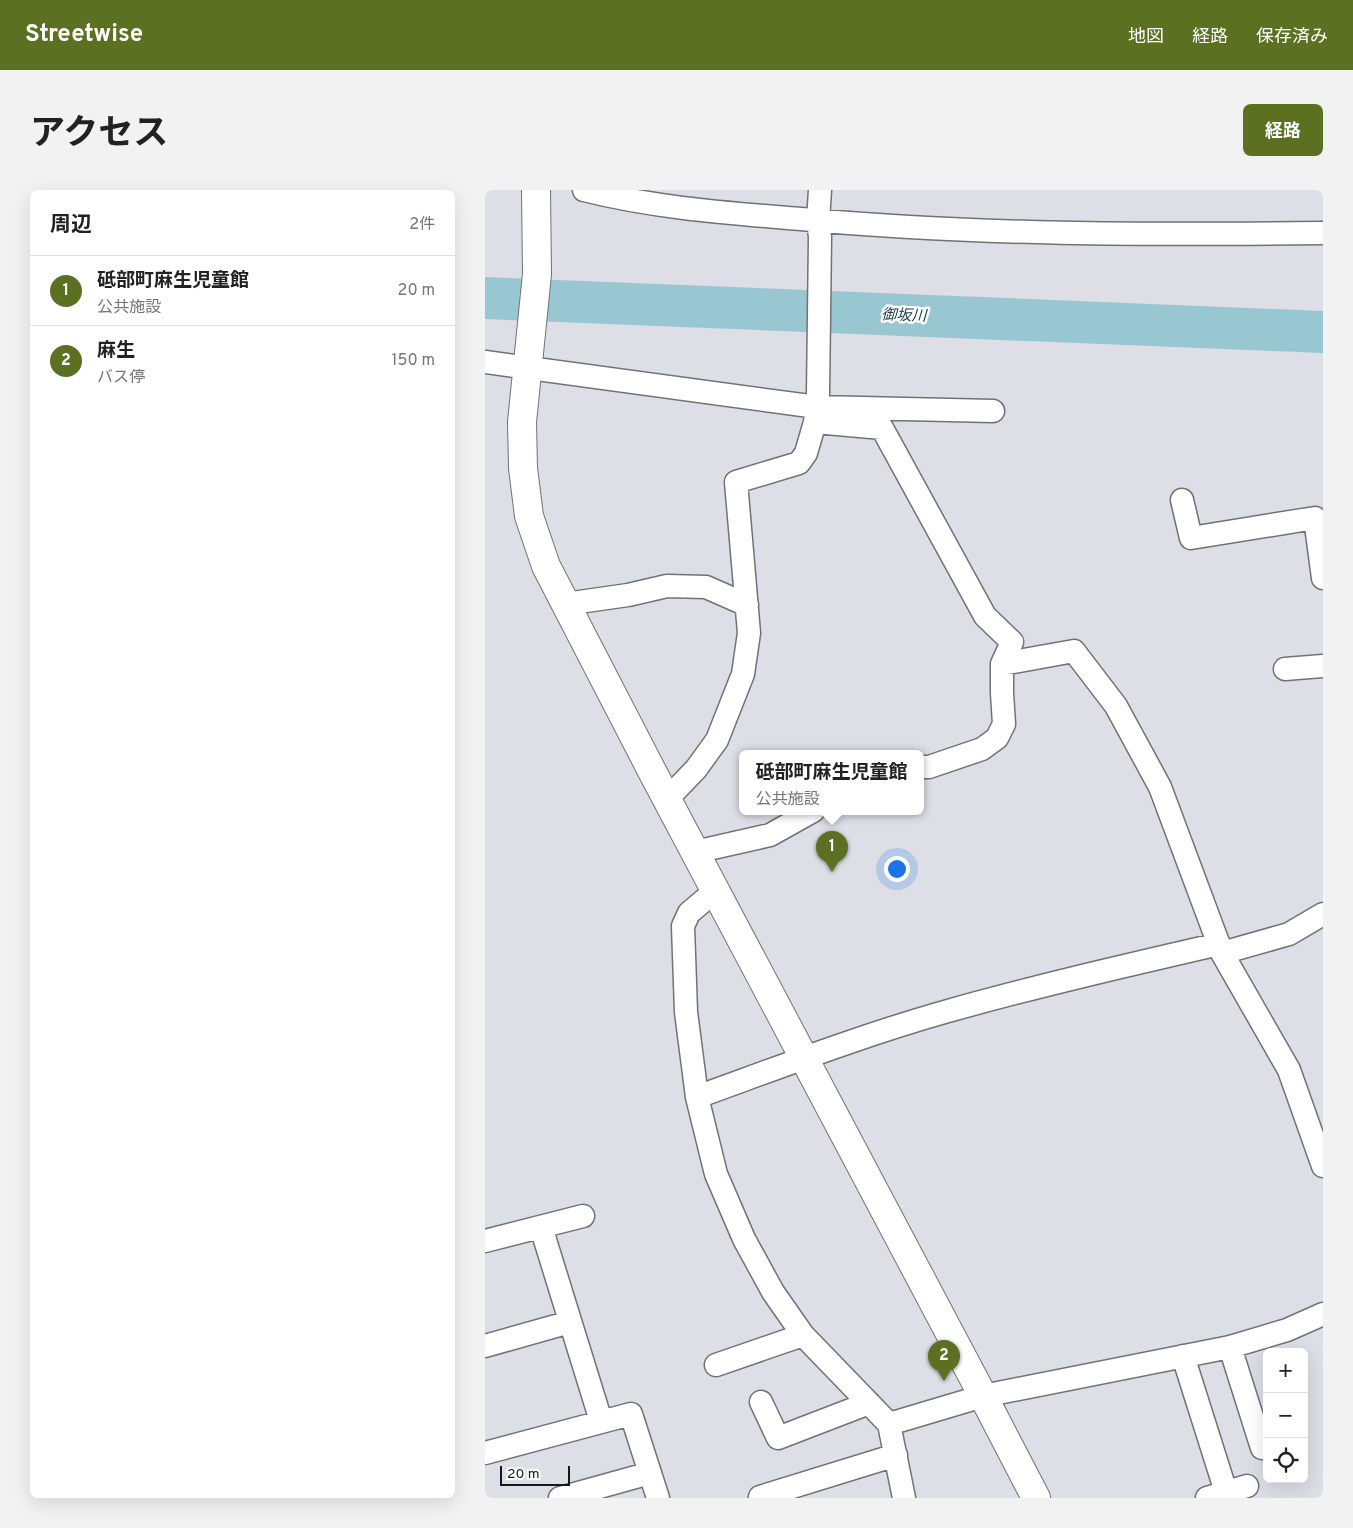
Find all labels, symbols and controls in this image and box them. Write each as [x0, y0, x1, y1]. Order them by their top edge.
text: Streetwise [25, 20, 143, 50]
text: 地図 [1128, 26, 1164, 49]
text: 経路 [1192, 26, 1228, 49]
text: 保存済み [1256, 26, 1328, 49]
button: 経路 [1243, 104, 1323, 156]
text: アクセス [30, 113, 168, 157]
text: 周辺 [50, 212, 92, 239]
text: 2件 [409, 215, 435, 235]
text: 砥部町麻生児童館 [97, 269, 249, 293]
text: 1 [63, 281, 69, 301]
text: 20 m [398, 281, 435, 301]
text: 公共施設 [97, 298, 161, 318]
water label: 御坂川 [881, 306, 929, 327]
text: 麻生 [97, 339, 135, 363]
text: 2 [61, 351, 71, 371]
text: 150 m [392, 351, 435, 371]
text: バス停 [97, 368, 145, 388]
popup [739, 750, 924, 815]
text: 砥部町麻生児童館 [755, 761, 908, 785]
text: 公共施設 [755, 790, 820, 810]
pin: 1 [816, 831, 848, 872]
your location [884, 856, 910, 882]
pin: 2 [928, 1340, 960, 1381]
map controls [1263, 1348, 1308, 1483]
button: + [1263, 1348, 1308, 1393]
button: − [1263, 1393, 1308, 1438]
button: locate [1263, 1438, 1308, 1483]
scale bar [500, 1463, 570, 1486]
text: 20 m [507, 1466, 540, 1483]

